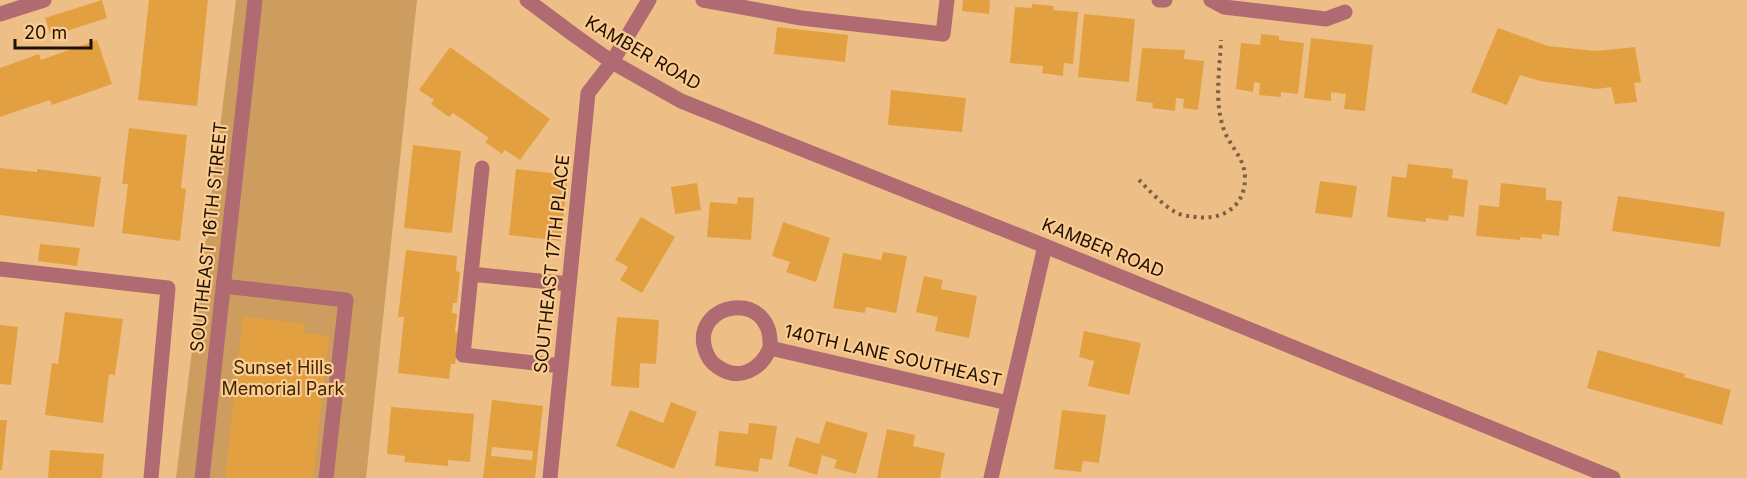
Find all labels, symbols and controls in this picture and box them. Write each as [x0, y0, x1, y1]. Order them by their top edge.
street label: KAMBER ROAD [582, 11, 705, 94]
scale bar [15, 12, 92, 50]
text: 20 m [24, 22, 67, 43]
street label: SOUTHEAST 16TH STREET [186, 121, 231, 353]
street label: SOUTHEAST 17TH PLACE [530, 153, 573, 375]
street label: KAMBER ROAD [1039, 213, 1167, 282]
street label: 140TH LANE SOUTHEAST [782, 320, 1004, 391]
park label: Sunset Hills Memorial Park [222, 357, 345, 399]

